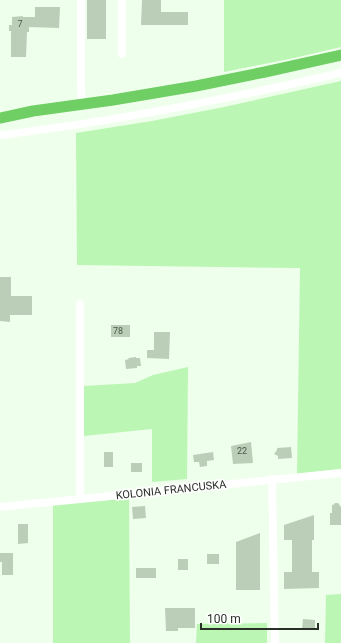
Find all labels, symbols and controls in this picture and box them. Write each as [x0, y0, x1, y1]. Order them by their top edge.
house number: 7 [17, 19, 23, 29]
house number: 78 [113, 326, 123, 336]
house number: 22 [237, 446, 247, 456]
street label: KOLONIA FRANCUSKA [115, 478, 228, 502]
scale bar [201, 605, 318, 631]
text: 100 m [207, 612, 241, 626]

